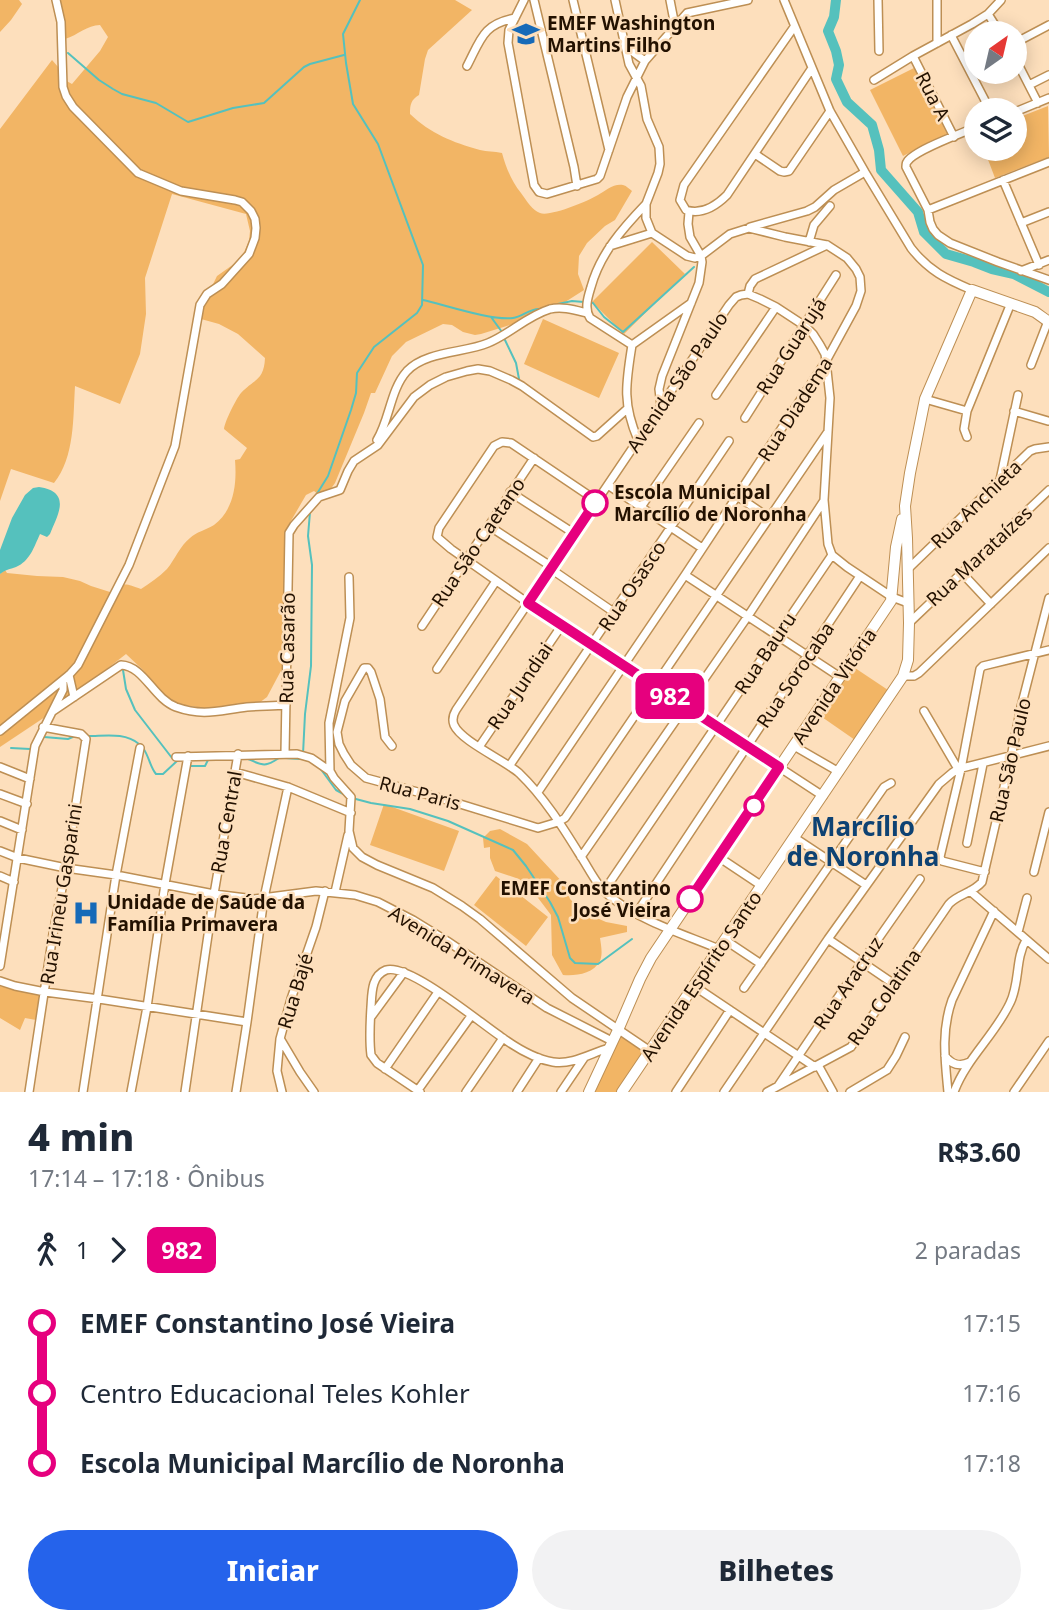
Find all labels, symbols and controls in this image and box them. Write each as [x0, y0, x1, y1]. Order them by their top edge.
place label: EMEF Washington Martins Filho [547, 10, 715, 58]
school or university icon: EMEF Washington Martins Filho [511, 19, 541, 49]
north arrow [964, 21, 1027, 84]
map controls [964, 21, 1027, 161]
street label: Rua A [910, 67, 957, 126]
button: layers [964, 98, 1027, 161]
street label: Rua Guarujá [750, 293, 832, 399]
street label: Avenida São Paulo [620, 307, 734, 457]
street label: Rua Diadema [752, 352, 838, 466]
street label: Rua Anchieta [925, 454, 1027, 554]
street label: Rua São Caetano [425, 472, 531, 612]
place label: Escola Municipal Marcílio de Noronha [614, 479, 807, 527]
marker: Escola Municipal Marcílio de Noronha [582, 490, 608, 516]
street label: Rua Marataízes [920, 500, 1038, 612]
street label: Rua Osasco [592, 536, 672, 636]
street label: Rua Casarão [273, 592, 301, 704]
street label: Rua Bauru [728, 607, 802, 699]
street label: Rua Sorocaba [750, 617, 840, 733]
street label: Avenida Vitória [786, 623, 882, 749]
street label: Rua Jundiai [481, 637, 559, 735]
line badge: 982 [630, 673, 710, 719]
text: 982 [649, 679, 691, 712]
street label: Rua São Paulo [983, 695, 1037, 825]
street label: Rua Central [204, 769, 248, 875]
street label: Rua Paris [376, 770, 464, 816]
unlabelled marker [744, 796, 764, 816]
street label: Rua Irineu Gasparini [34, 802, 88, 986]
district label: Marcílio de Noronha [787, 808, 939, 874]
place label: EMEF Constantino José Vieira [500, 875, 671, 923]
street label: Avenida Espírito Santo [634, 886, 768, 1066]
marker: EMEF Constantino José Vieira [677, 886, 703, 912]
place label: Unidade de Saúde da Família Primavera [107, 889, 305, 937]
hospital icon: Unidade de Saúde da Família Primavera [71, 898, 101, 928]
street label: Avenida Primavera [384, 900, 540, 1010]
street label: Rua Aracruz [807, 931, 889, 1035]
street label: Rua Colatina [841, 944, 927, 1050]
street label: Rua Bajé [271, 950, 319, 1032]
text: 4 min [28, 1110, 134, 1162]
text: R$3.60 [937, 1134, 1021, 1170]
text: 17:14 – 17:18 · Ônibus [28, 1162, 265, 1194]
icon: walk [28, 1231, 66, 1269]
icon: forward [99, 1231, 137, 1269]
text: 982 [161, 1233, 202, 1266]
text: 1 [76, 1234, 89, 1266]
text: 2 paradas [915, 1234, 1021, 1266]
text: EMEF Constantino José Vieira [80, 1305, 455, 1341]
text: 17:15 [962, 1307, 1021, 1339]
text: Centro Educacional Teles Kohler [80, 1375, 470, 1411]
text: 17:16 [962, 1377, 1021, 1409]
text: Escola Municipal Marcílio de Noronha [80, 1445, 565, 1481]
text: 17:18 [962, 1447, 1021, 1479]
button: Iniciar [28, 1530, 518, 1610]
button: Bilhetes [532, 1530, 1021, 1610]

